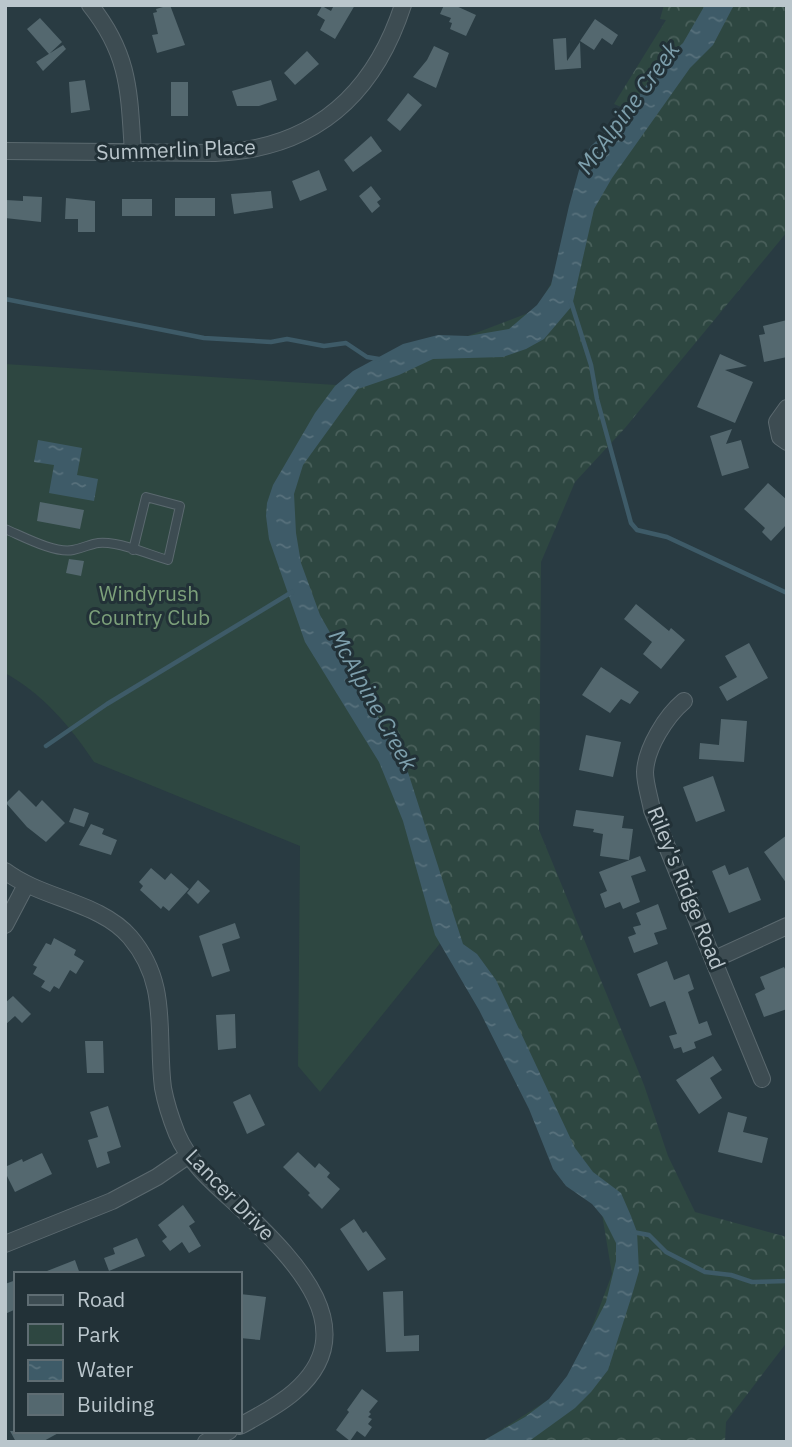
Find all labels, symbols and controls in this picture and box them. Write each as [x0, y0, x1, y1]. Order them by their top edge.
water label: McAlpine Creek [569, 34, 686, 180]
street label: Summerlin Place [96, 132, 256, 166]
park label: Windyrush Country Club [88, 579, 210, 631]
water label: McAlpine Creek [323, 624, 426, 776]
street label: Riley's Ridge Road [641, 802, 732, 973]
street label: Lancer Drive [180, 1142, 281, 1246]
legend [14, 1272, 242, 1433]
text: Road [77, 1285, 125, 1313]
text: Park [77, 1320, 120, 1348]
text: Water [77, 1355, 134, 1383]
text: Building [77, 1390, 154, 1418]

